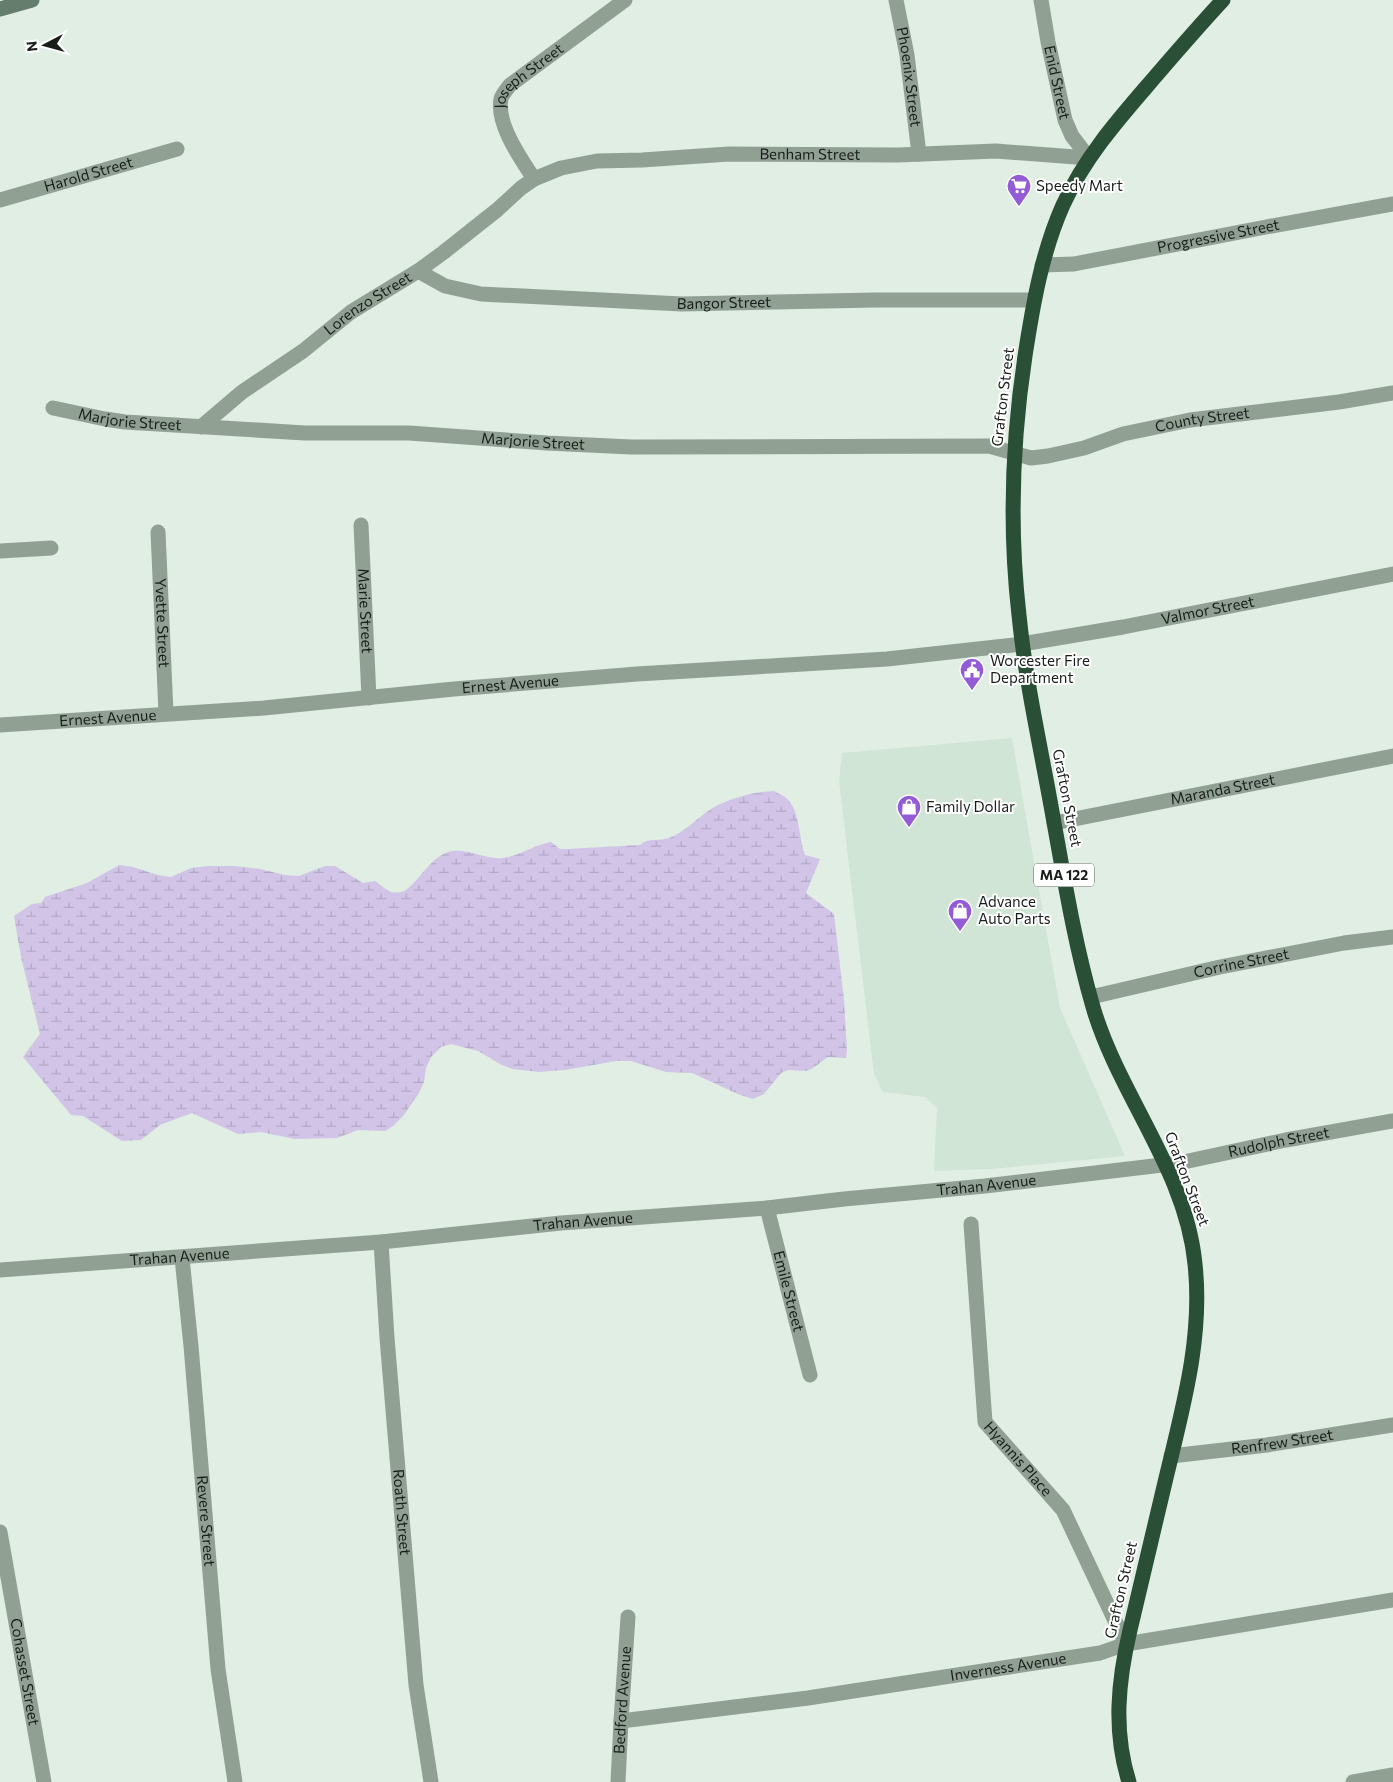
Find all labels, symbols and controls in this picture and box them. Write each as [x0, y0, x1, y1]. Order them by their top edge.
north arrow [20, 20, 70, 70]
street label: Phoenix Street [894, 25, 926, 128]
street label: Joseph Street [490, 39, 566, 109]
text: N [23, 40, 41, 53]
street label: Enid Street [1041, 44, 1075, 121]
street label: Benham Street [759, 144, 861, 163]
street label: Harold Street [42, 152, 135, 195]
supermarket icon: Speedy Mart [1006, 173, 1032, 207]
place label: Speedy Mart [1036, 176, 1123, 194]
street label: Progressive Street [1156, 215, 1281, 256]
street label: Lorenzo Street [320, 267, 414, 338]
street label: Bangor Street [676, 292, 771, 312]
street label: Grafton Street [987, 346, 1017, 447]
street label: County Street [1153, 403, 1251, 435]
street label: Marjorie Street [77, 404, 182, 433]
street label: Marjorie Street [481, 428, 585, 453]
street label: Marie Street [355, 568, 377, 654]
street label: Yvette Street [152, 578, 174, 668]
street label: Valmor Street [1159, 591, 1256, 627]
place label: Worcester Fire Department [990, 651, 1090, 686]
public building icon: Worcester Fire Department [959, 657, 985, 691]
street label: Ernest Avenue [461, 670, 560, 696]
street label: Ernest Avenue [59, 705, 157, 729]
street label: Grafton Street [1050, 747, 1086, 848]
street label: Maranda Street [1169, 770, 1276, 808]
shop icon: Family Dollar [896, 794, 922, 828]
place label: Family Dollar [926, 797, 1015, 815]
road number: MA 122 [1034, 864, 1094, 886]
place label: Advance Auto Parts [978, 892, 1051, 927]
shop icon: Advance Auto Parts [947, 898, 973, 932]
street label: Corrine Street [1192, 944, 1290, 981]
street label: Rudolph Street [1226, 1122, 1331, 1160]
street label: Grafton Street [1162, 1129, 1214, 1228]
street label: Trahan Avenue [936, 1170, 1037, 1198]
street label: Trahan Avenue [532, 1208, 633, 1234]
street label: Trahan Avenue [129, 1243, 230, 1268]
street label: Emile Street [770, 1249, 808, 1333]
street label: Hyannis Place [981, 1417, 1057, 1500]
street label: Renfrew Street [1230, 1425, 1334, 1457]
street label: Roath Street [390, 1468, 415, 1556]
street label: Revere Street [194, 1474, 219, 1567]
street label: Grafton Street [1100, 1539, 1140, 1640]
street label: Cohasset Street [7, 1617, 44, 1727]
street label: Bedford Avenue [609, 1645, 634, 1755]
street label: Inverness Avenue [949, 1648, 1067, 1684]

